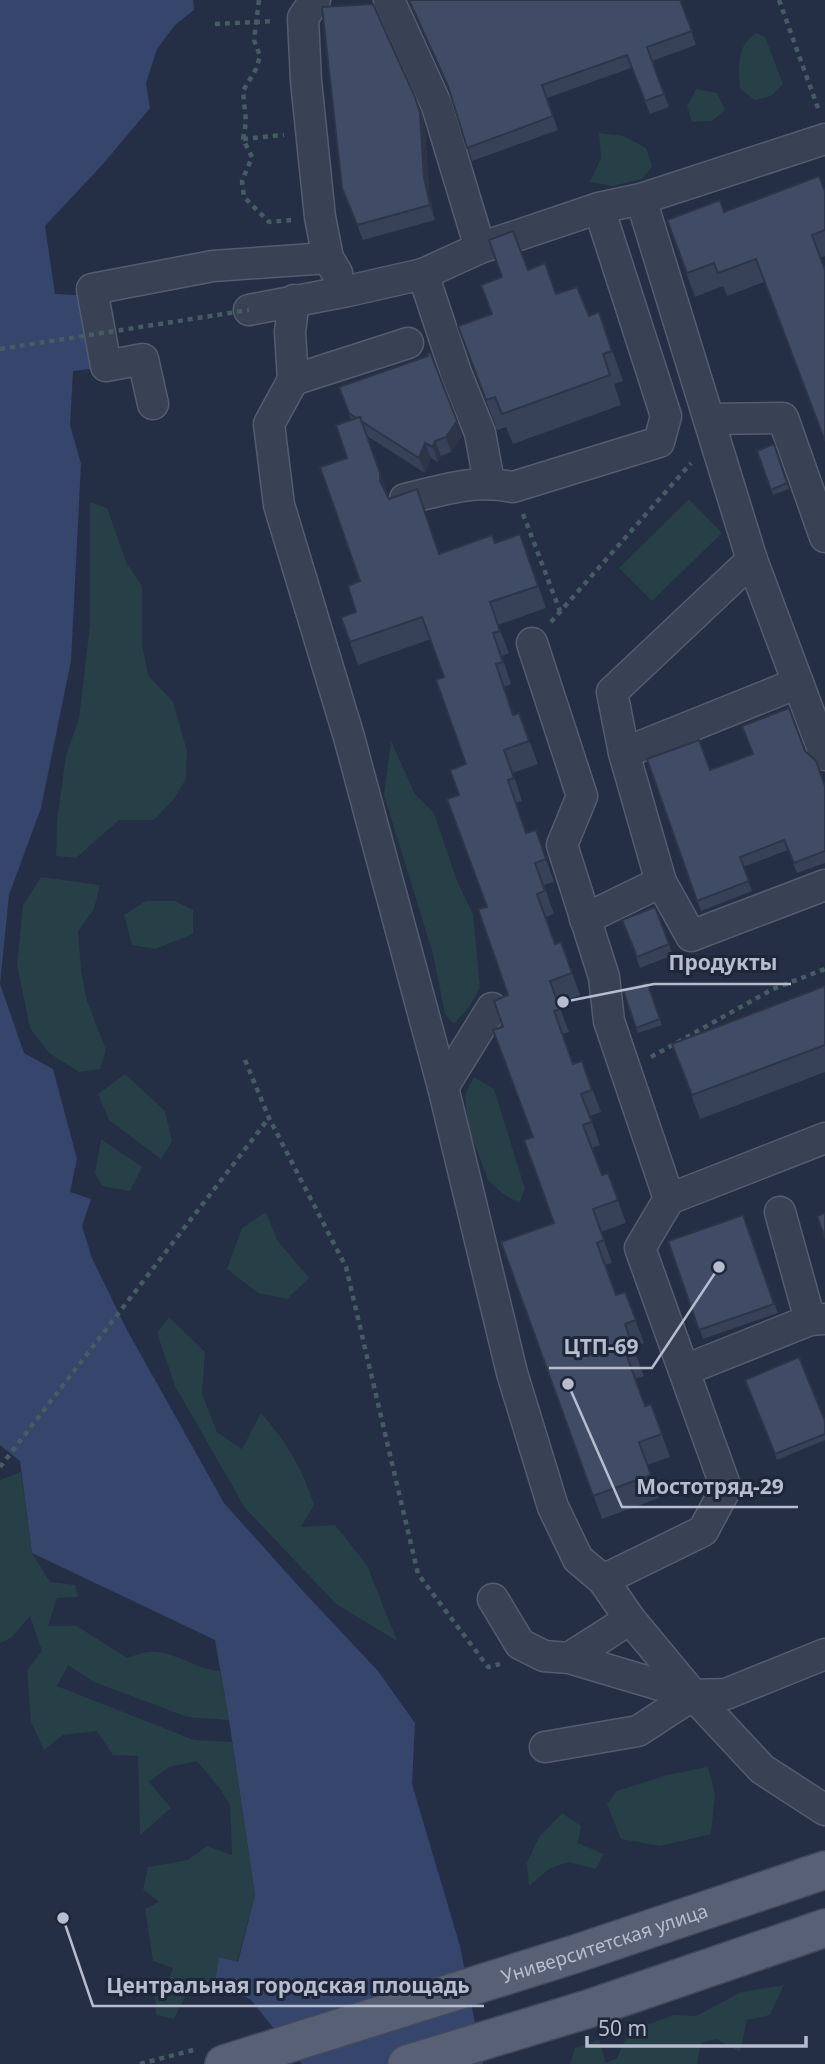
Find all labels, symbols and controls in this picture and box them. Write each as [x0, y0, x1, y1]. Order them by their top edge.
callout: Продукты [654, 942, 791, 984]
text: Продукты [668, 948, 778, 976]
callout: ЦТП-69 [549, 1326, 652, 1368]
text: ЦТП-69 [563, 1332, 639, 1360]
callout: Мостотряд-29 [622, 1465, 798, 1507]
text: Мостотряд-29 [636, 1472, 784, 1500]
street label: Университетская улица [498, 1897, 711, 1989]
callout: Центральная городская площадь [93, 1964, 484, 2006]
text: Центральная городская площадь [106, 1971, 470, 1999]
scale bar [587, 2004, 806, 2048]
text: 50 m [598, 2014, 647, 2042]

